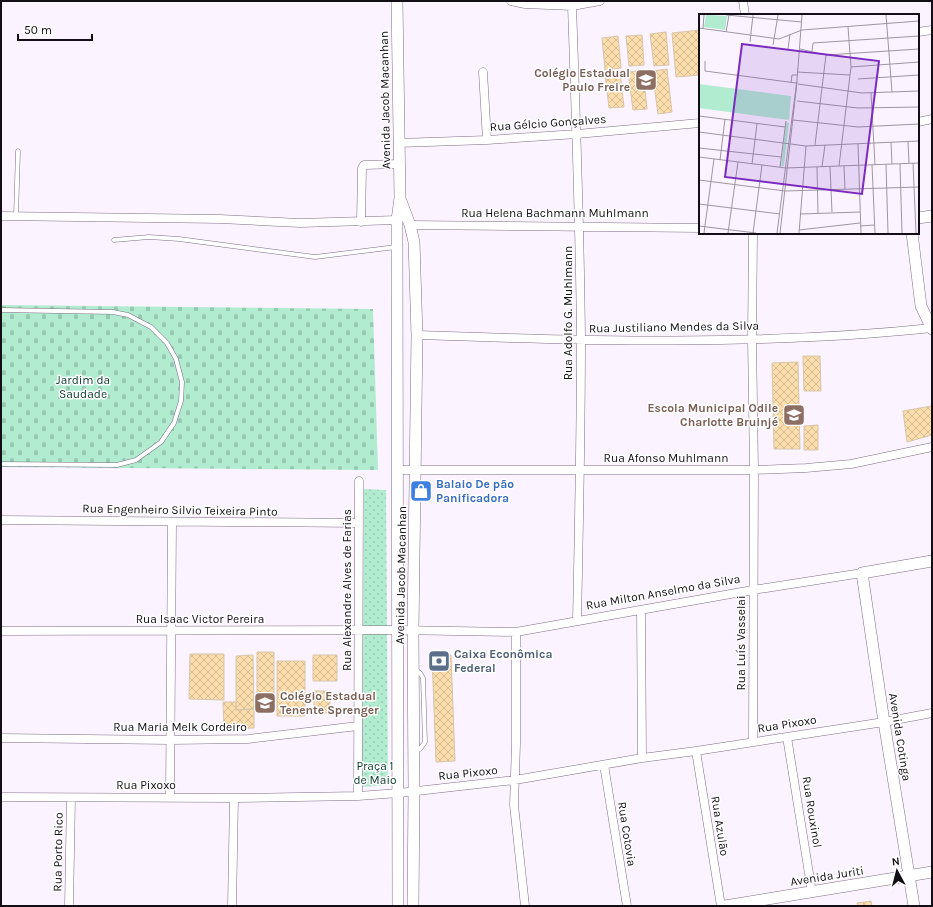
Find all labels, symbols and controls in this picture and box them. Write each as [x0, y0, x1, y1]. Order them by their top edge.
inset map [699, 14, 919, 234]
scale bar [18, 16, 92, 42]
text: 50 m [24, 23, 52, 37]
street label: Avenida Jacob Macanhan [377, 31, 393, 169]
place label: Colégio Estadual Paulo Freire [534, 66, 630, 94]
school or university icon: Colégio Estadual Paulo Freire [633, 67, 659, 93]
street label: Rua Gélcio Gonçalves [489, 112, 607, 134]
street label: Rua Helena Bachmann Muhlmann [461, 206, 649, 220]
street label: Rua Adolfo G. Muhlmann [561, 246, 575, 380]
street label: Rua Justiliano Mendes da Silva [589, 319, 759, 335]
park label: Jardim da Saudade [56, 373, 110, 401]
place label: Escola Municipal Odile Charlotte Bruinjé [648, 401, 778, 429]
school or university icon: Escola Municipal Odile Charlotte Bruinjé [781, 402, 807, 428]
street label: Rua Afonso Muhlmann [604, 451, 728, 465]
place label: Balaio De pão Panificadora [436, 477, 514, 505]
shop icon: Balaio De pão Panificadora [408, 478, 434, 504]
street label: Rua Engenheiro Silvio Teixeira Pinto [82, 501, 278, 519]
street label: Avenida Jacob Macanhan [393, 506, 409, 644]
street label: Rua Alexandre Alves de Farias [340, 509, 354, 671]
street label: Rua Milton Anselmo da Silva [585, 572, 741, 612]
street label: Rua Luís Vasselai [734, 596, 748, 690]
street label: Rua Isaac Victor Pereira [136, 612, 264, 626]
place label: Caixa Econômica Federal [454, 647, 552, 675]
bank icon: Caixa Econômica Federal [426, 648, 452, 674]
place label: Colégio Estadual Tenente Sprenger [280, 689, 379, 717]
school or university icon: Colégio Estadual Tenente Sprenger [252, 690, 278, 716]
street label: Avenida Cotinga [886, 692, 914, 782]
street label: Rua Pixoxo [756, 712, 818, 736]
street label: Rua Maria Melk Cordeiro [113, 720, 247, 734]
park label: Praça 1 de Maio [353, 759, 397, 787]
street label: Rua Pixoxo [438, 763, 498, 783]
street label: Rua Rouxinol [799, 775, 825, 849]
street label: Rua Pixoxo [116, 778, 176, 792]
street label: Rua Azulão [708, 795, 732, 857]
street label: Rua Cotovia [615, 801, 639, 867]
street label: Rua Porto Rico [50, 812, 66, 892]
north arrow [877, 851, 917, 891]
text: N [891, 855, 901, 869]
street label: Avenida Juriti [789, 863, 865, 889]

